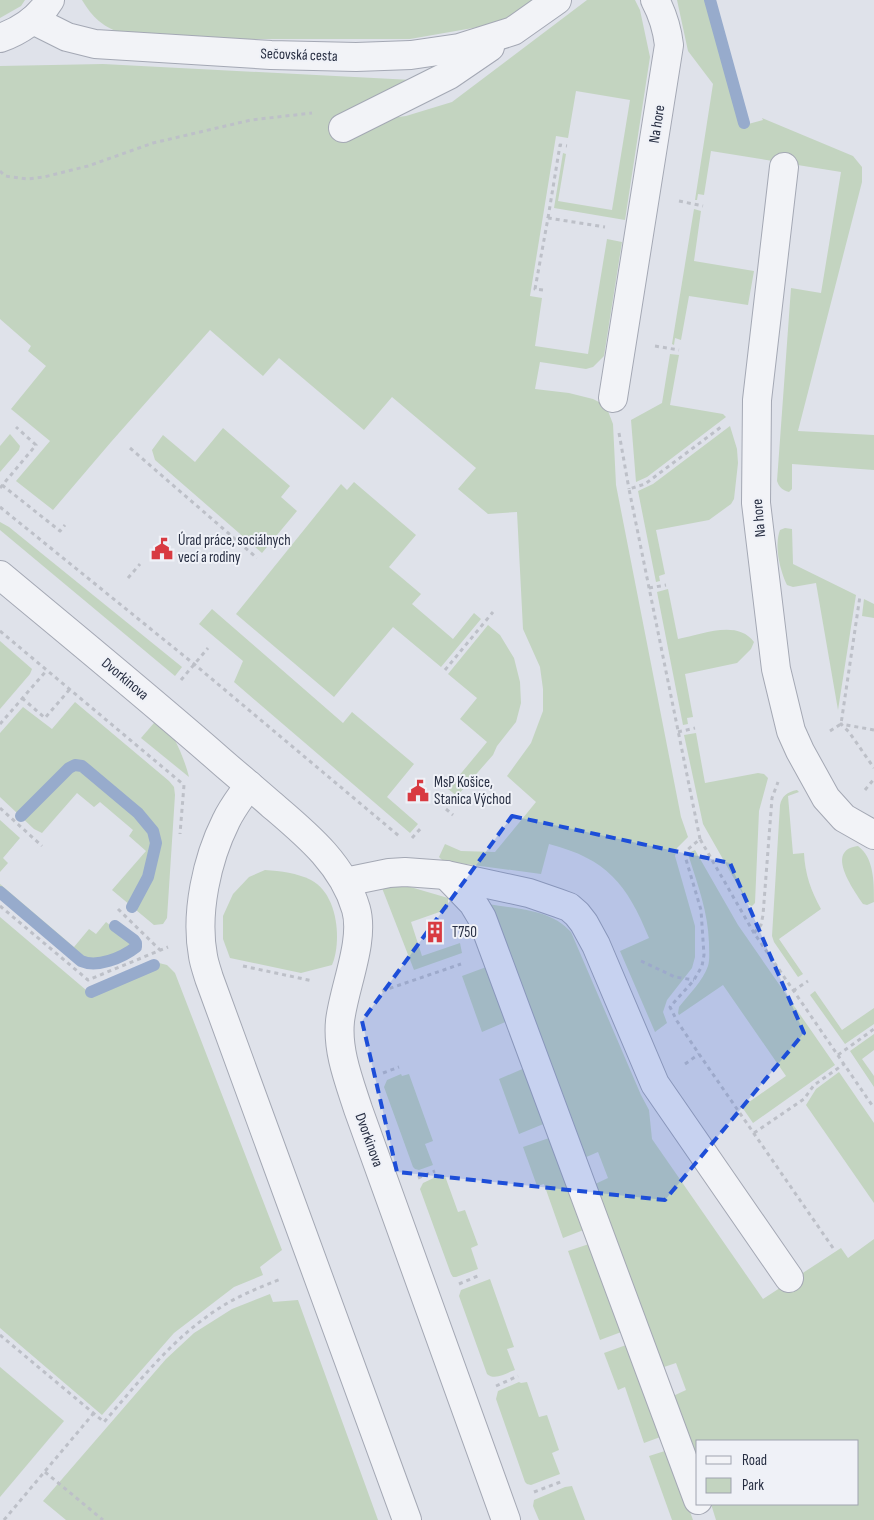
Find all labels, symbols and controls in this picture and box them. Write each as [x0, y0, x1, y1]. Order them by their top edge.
street label: Sečovská cesta [260, 44, 338, 66]
street label: Na hore [645, 103, 669, 145]
street label: Na hore [748, 498, 770, 538]
place label: Úrad práce, sociálnych vecí a rodiny [178, 531, 291, 567]
public building icon: Úrad práce, sociálnych vecí a rodiny [149, 536, 175, 562]
street label: Dvorkinova [97, 654, 153, 704]
place label: MsP Košice, Stanica Východ [434, 773, 511, 809]
public building icon: MsP Košice, Stanica Východ [405, 778, 431, 804]
building icon: T750 [422, 919, 448, 945]
place label: T750 [452, 923, 477, 942]
street label: Dvorkinova [351, 1110, 388, 1170]
legend [696, 1440, 859, 1505]
text: Road [742, 1451, 767, 1470]
text: Park [742, 1476, 764, 1495]

